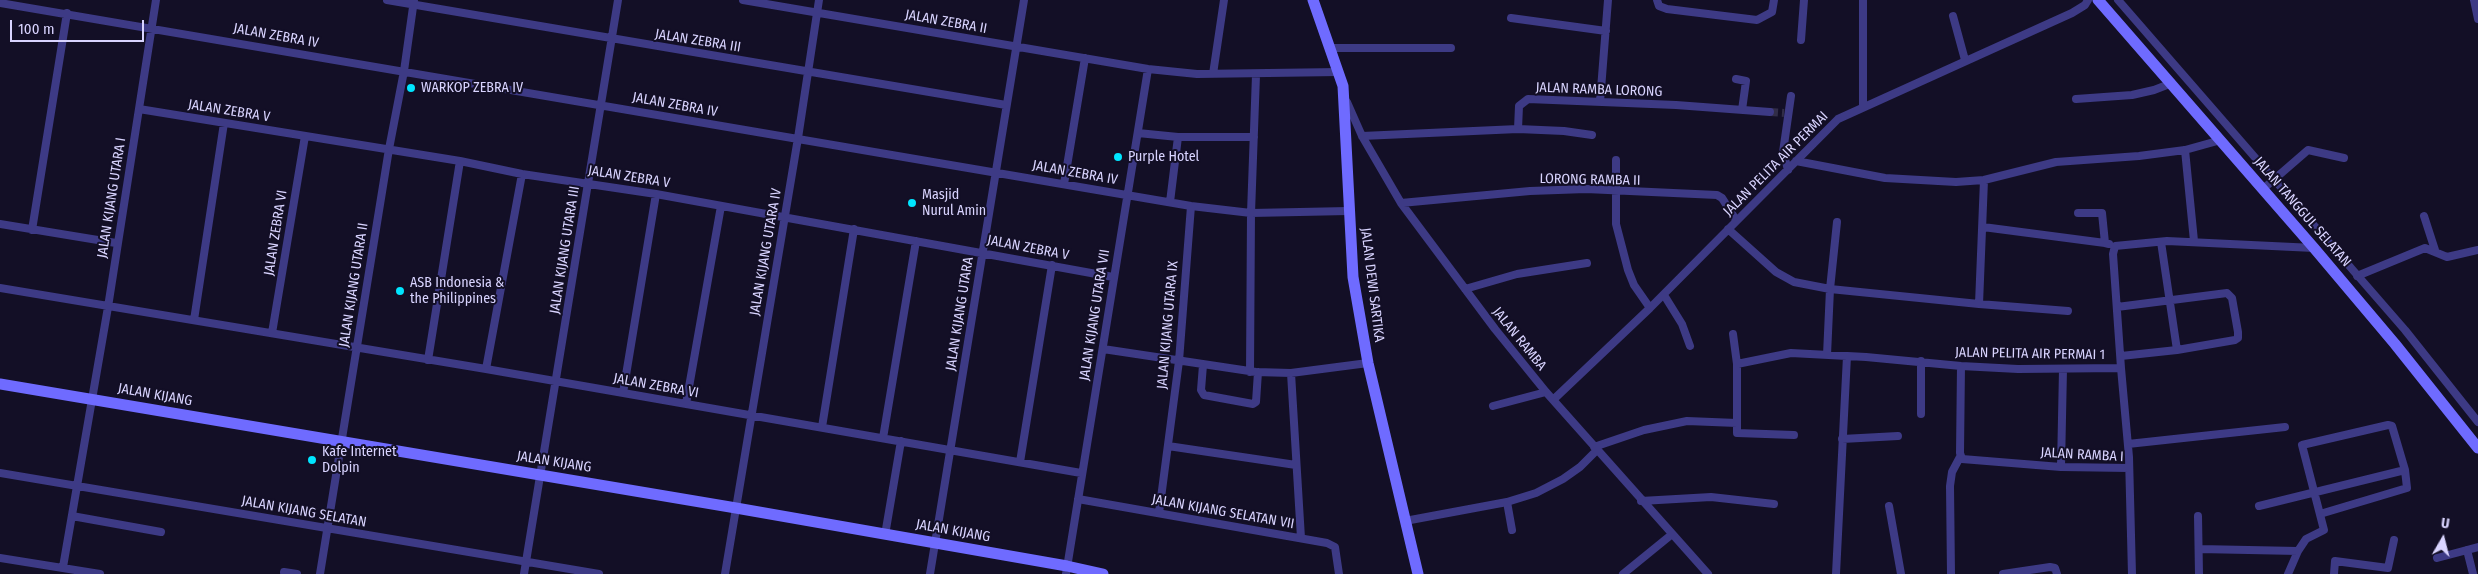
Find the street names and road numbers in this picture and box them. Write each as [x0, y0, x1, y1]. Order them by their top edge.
street label: JALAN ZEBRA II [904, 7, 988, 37]
street label: JALAN ZEBRA IV [232, 20, 320, 52]
street label: JALAN ZEBRA III [654, 26, 742, 56]
street label: JALAN RAMBA LORONG [1535, 79, 1663, 101]
street label: JALAN ZEBRA IV [631, 89, 719, 121]
street label: JALAN ZEBRA V [187, 96, 271, 126]
street label: JALAN PELITA AIR PERMAI [1720, 108, 1832, 220]
street label: JALAN KIJANG UTARA I [94, 136, 130, 260]
street label: JALAN TANGGUL SELATAN [2250, 154, 2354, 270]
street label: JALAN ZEBRA IV [1031, 157, 1119, 189]
street label: JALAN ZEBRA V [587, 162, 671, 192]
street label: LORONG RAMBA II [1539, 171, 1641, 189]
street label: JALAN KIJANG UTARA III [547, 185, 583, 315]
street label: JALAN KIJANG UTARA IV [747, 187, 785, 317]
street label: JALAN ZEBRA VI [261, 189, 291, 277]
street label: JALAN KIJANG UTARA II [336, 222, 372, 348]
street label: JALAN DEWI SARTIKA [1357, 227, 1387, 343]
street label: JALAN ZEBRA V [986, 232, 1070, 264]
street label: JALAN KIJANG UTARA VII [1076, 248, 1114, 382]
street label: JALAN KIJANG UTARA [943, 256, 977, 372]
street label: JALAN KIJANG UTARA IX [1154, 260, 1182, 390]
street label: JALAN RAMBA [1488, 304, 1550, 374]
street label: JALAN PELITA AIR PERMAI 1 [1955, 344, 2105, 364]
street label: JALAN ZEBRA VI [612, 370, 700, 402]
street label: JALAN KIJANG [116, 380, 194, 410]
street label: JALAN RAMBA I [2040, 444, 2124, 466]
street label: JALAN KIJANG [515, 448, 593, 476]
street label: JALAN KIJANG SELATAN VII [1150, 491, 1296, 533]
street label: JALAN KIJANG SELATAN [240, 493, 368, 531]
street label: JALAN KIJANG [914, 516, 992, 546]

